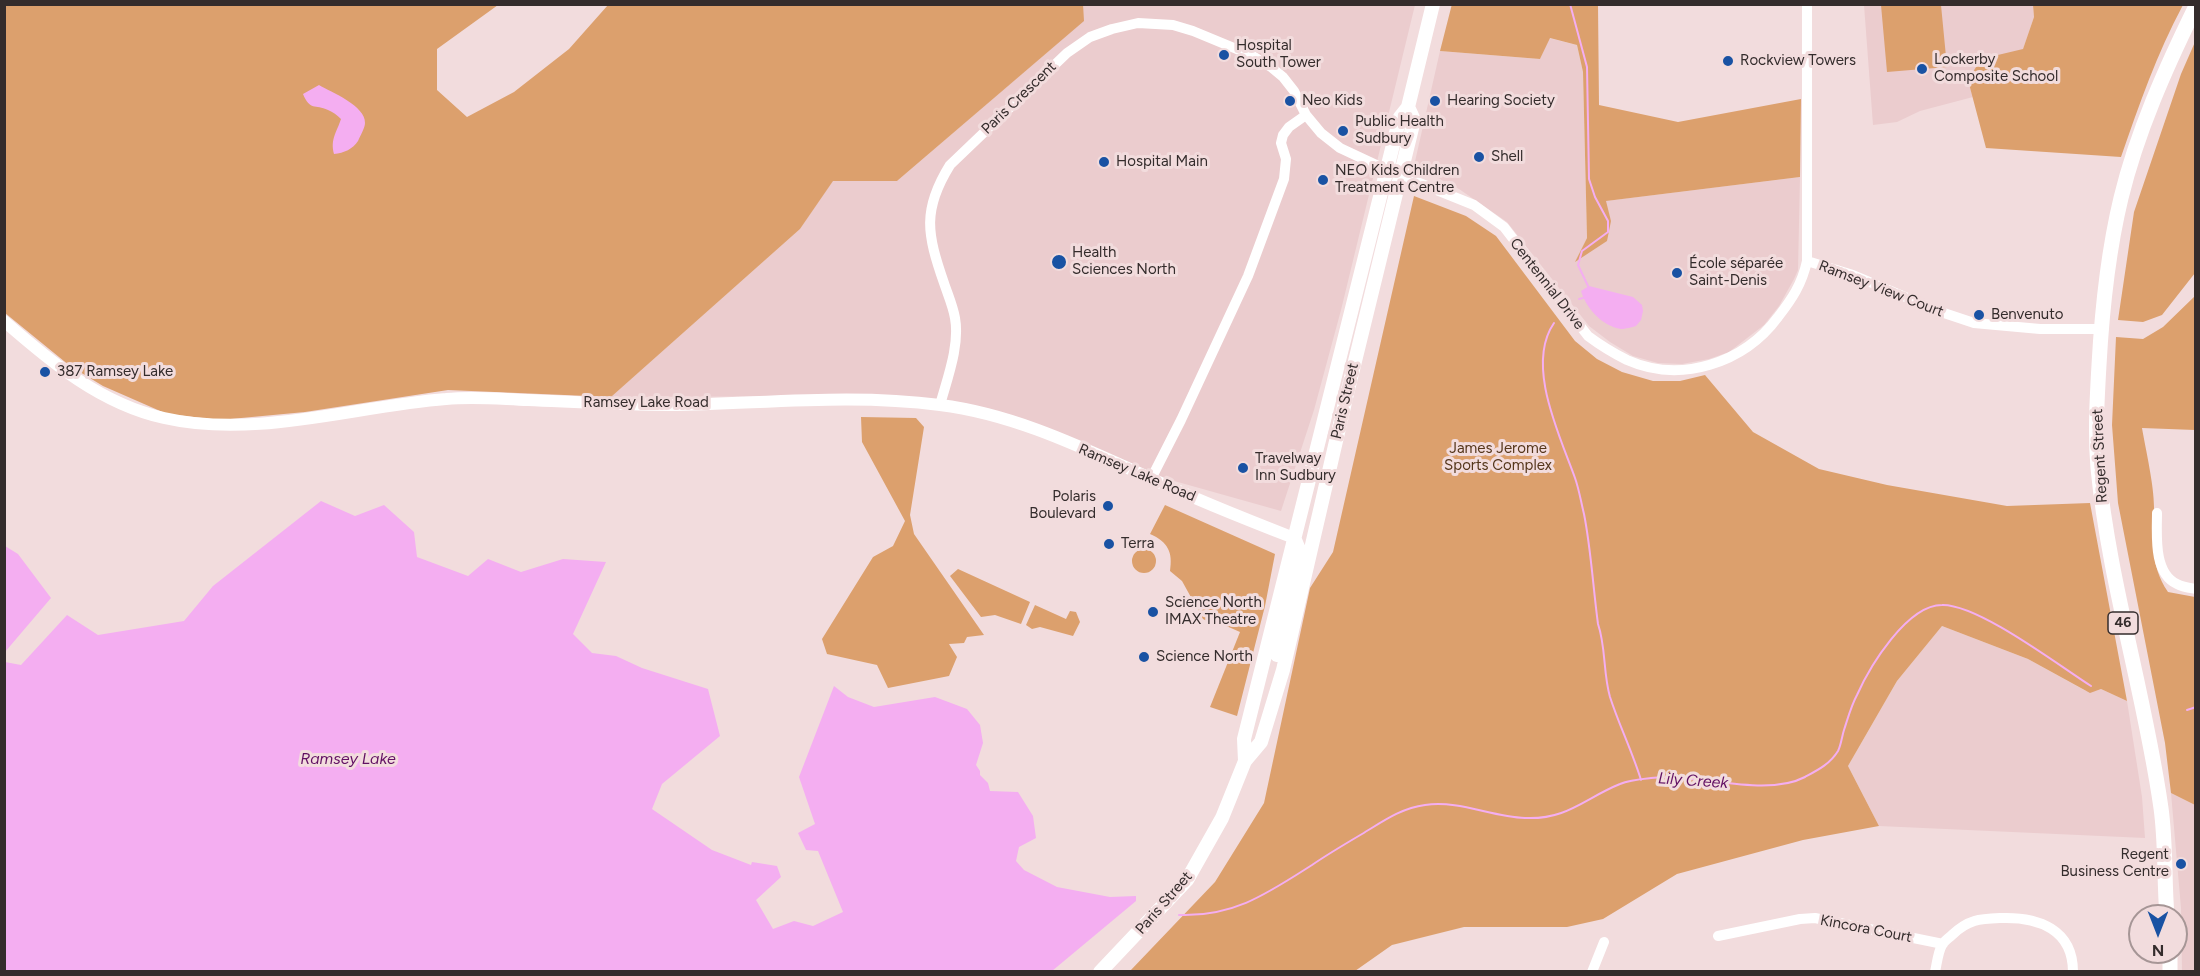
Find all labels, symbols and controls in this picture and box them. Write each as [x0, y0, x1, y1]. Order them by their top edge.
place label: Hospital South Tower [1236, 37, 1321, 72]
marker: Hospital South Tower [1217, 48, 1231, 62]
place label: Lockerby Composite School [1934, 51, 2058, 86]
place label: Rockview Towers [1740, 52, 1856, 70]
marker: Rockview Towers [1721, 54, 1735, 68]
street label: Paris Crescent [978, 58, 1060, 138]
marker: Lockerby Composite School [1915, 62, 1929, 76]
place label: Neo Kids [1302, 92, 1363, 110]
place label: Hearing Society [1447, 92, 1555, 110]
marker: Neo Kids [1283, 94, 1297, 108]
marker: Hearing Society [1428, 94, 1442, 108]
place label: Public Health Sudbury [1355, 113, 1444, 148]
marker: Public Health Sudbury [1336, 124, 1350, 138]
place label: Shell [1491, 148, 1523, 166]
marker: Shell [1472, 150, 1486, 164]
place label: Hospital Main [1116, 153, 1208, 171]
marker: Hospital Main [1097, 155, 1111, 169]
place label: NEO Kids Children Treatment Centre [1335, 162, 1459, 197]
marker: NEO Kids Children Treatment Centre [1316, 173, 1330, 187]
street label: Centennial Drive [1506, 235, 1588, 333]
place label: Health Sciences North [1072, 244, 1176, 279]
marker: Health Sciences North [1050, 253, 1068, 271]
place label: École séparée Saint-Denis [1689, 255, 1783, 290]
street label: Ramsey View Court [1816, 257, 1946, 321]
marker: École séparée Saint-Denis [1670, 266, 1684, 280]
place label: Benvenuto [1991, 306, 2063, 324]
marker: Benvenuto [1972, 308, 1986, 322]
street label: Paris Street [1328, 361, 1362, 441]
place label: 387 Ramsey Lake [57, 363, 173, 381]
marker: 387 Ramsey Lake [38, 365, 52, 379]
street label: Ramsey Lake Road [583, 394, 709, 412]
street label: Regent Street [2089, 408, 2111, 504]
street label: Ramsey Lake Road [1076, 440, 1198, 506]
park label: James Jerome Sports Complex [1444, 440, 1552, 475]
place label: Travelway Inn Sudbury [1255, 450, 1336, 485]
marker: Travelway Inn Sudbury [1236, 461, 1250, 475]
place label: Polaris Boulevard [1029, 488, 1096, 523]
marker: Polaris Boulevard [1101, 499, 1115, 513]
place label: Terra [1121, 535, 1154, 553]
marker: Terra [1102, 537, 1116, 551]
place label: Science North IMAX Theatre [1165, 594, 1262, 629]
marker: Science North IMAX Theatre [1146, 605, 1160, 619]
road number: 46 [2108, 612, 2138, 634]
place label: Science North [1156, 648, 1253, 666]
marker: Science North [1137, 650, 1151, 664]
water label: Ramsey Lake [300, 749, 396, 769]
water label: Lily Creek [1657, 769, 1729, 793]
place label: Regent Business Centre [2060, 846, 2169, 881]
marker: Regent Business Centre [2174, 857, 2188, 871]
street label: Paris Street [1132, 868, 1196, 938]
north arrow [2128, 904, 2188, 964]
street label: Kincora Court [1819, 911, 1913, 947]
text: N [2152, 941, 2164, 960]

